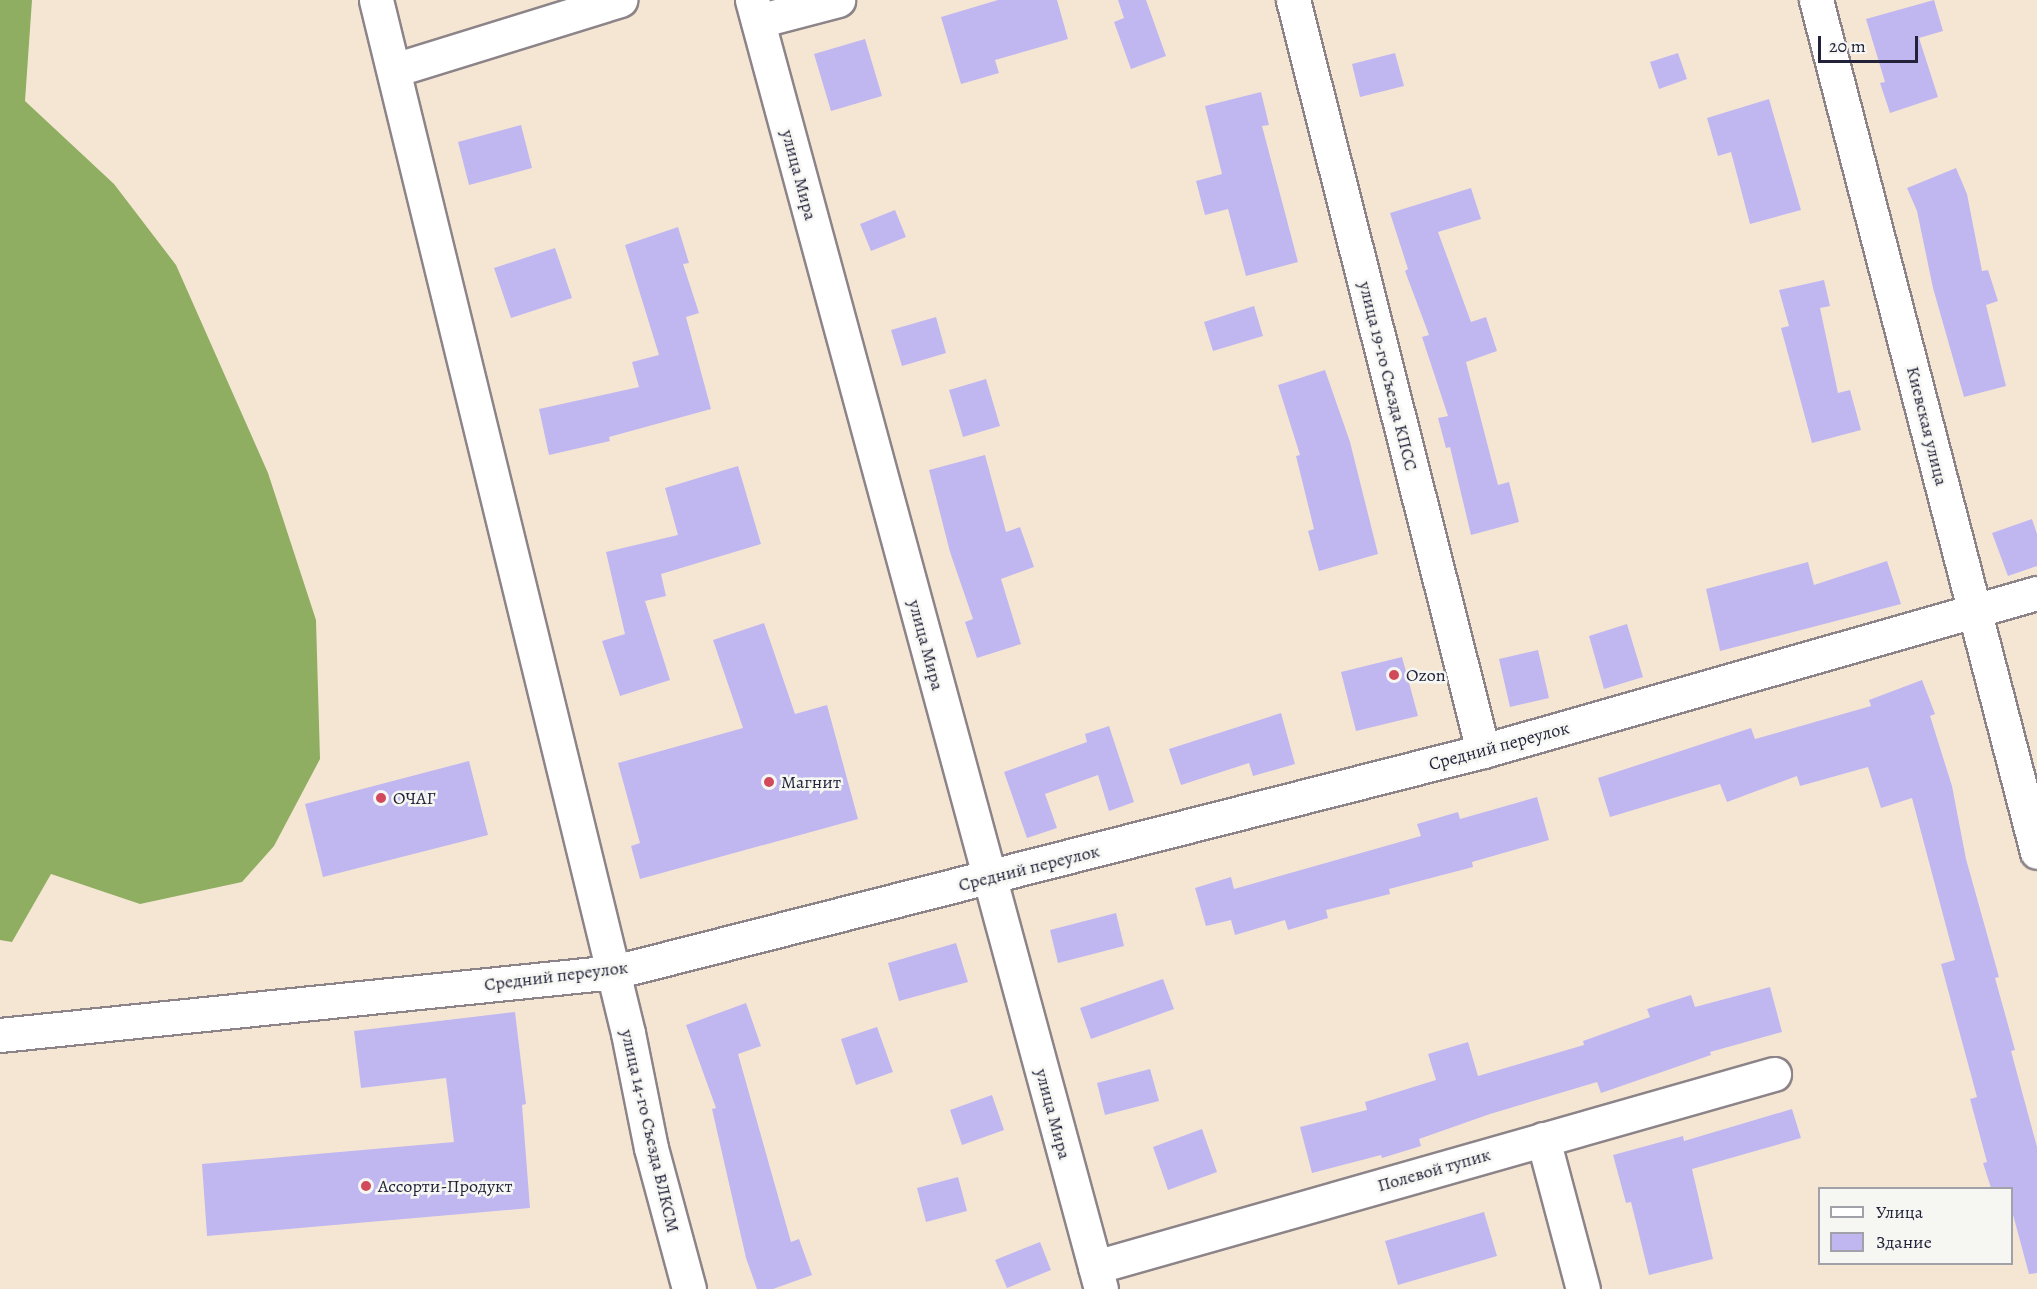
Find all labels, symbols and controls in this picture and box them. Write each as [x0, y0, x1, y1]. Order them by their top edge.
scale bar [1821, 24, 1922, 62]
text: 20 m [1829, 34, 1866, 58]
street label: улица Мира [777, 127, 821, 223]
street label: улица 19-го Съезда КПСС [1354, 279, 1422, 473]
street label: Киевская улица [1902, 364, 1952, 488]
street label: улица Мира [904, 597, 948, 693]
place label: Ozon [1406, 664, 1446, 686]
marker: Ozon [1387, 668, 1401, 682]
street label: Средний переулок [1426, 717, 1572, 775]
place label: Магнит [781, 771, 841, 793]
marker: Магнит [762, 775, 776, 789]
place label: ОЧАГ [393, 787, 435, 809]
marker: ОЧАГ [374, 791, 388, 805]
street label: Средний переулок [956, 840, 1102, 896]
street label: Средний переулок [483, 956, 629, 996]
street label: улица 14-го Съезда ВЛКСМ [616, 1027, 684, 1235]
street label: улица Мира [1031, 1066, 1075, 1162]
street label: Полевой тупик [1375, 1144, 1493, 1196]
place label: Ассорти-Продукт [378, 1175, 512, 1197]
marker: Ассорти-Продукт [359, 1179, 373, 1193]
legend [1818, 1187, 2013, 1265]
text: Улица [1876, 1200, 1923, 1224]
text: Здание [1876, 1230, 1932, 1254]

